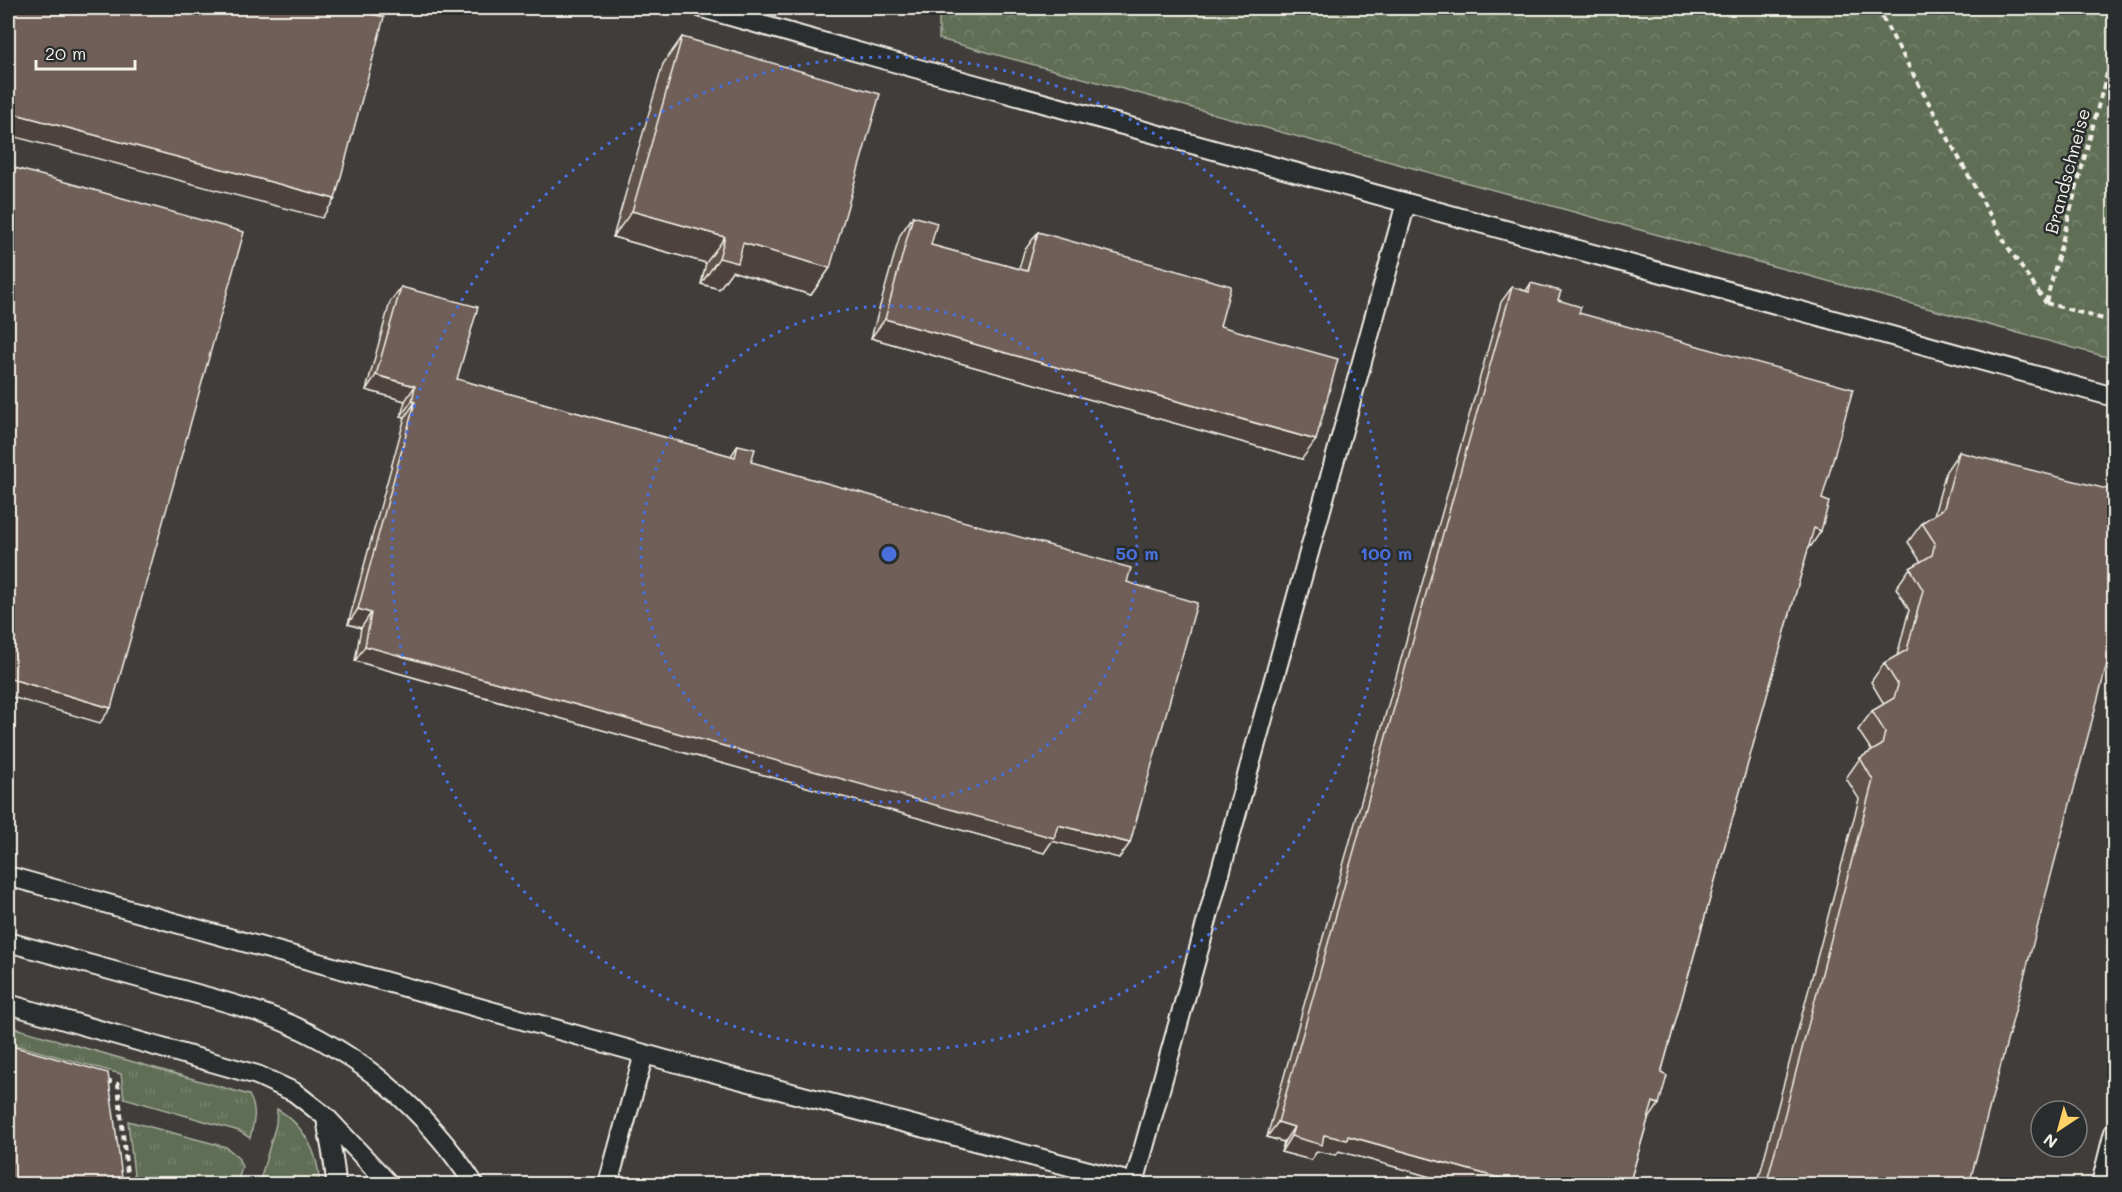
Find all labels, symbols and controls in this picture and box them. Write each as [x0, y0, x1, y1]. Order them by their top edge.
scale bar [36, 33, 135, 71]
text: 20 m [45, 41, 86, 65]
street label: Brandschneise [2039, 106, 2095, 236]
text: 50 m [1116, 541, 1158, 565]
text: 100 m [1360, 541, 1412, 565]
centre of rings [879, 544, 899, 564]
north arrow [2029, 1099, 2089, 1159]
text: N [2039, 1129, 2061, 1154]

